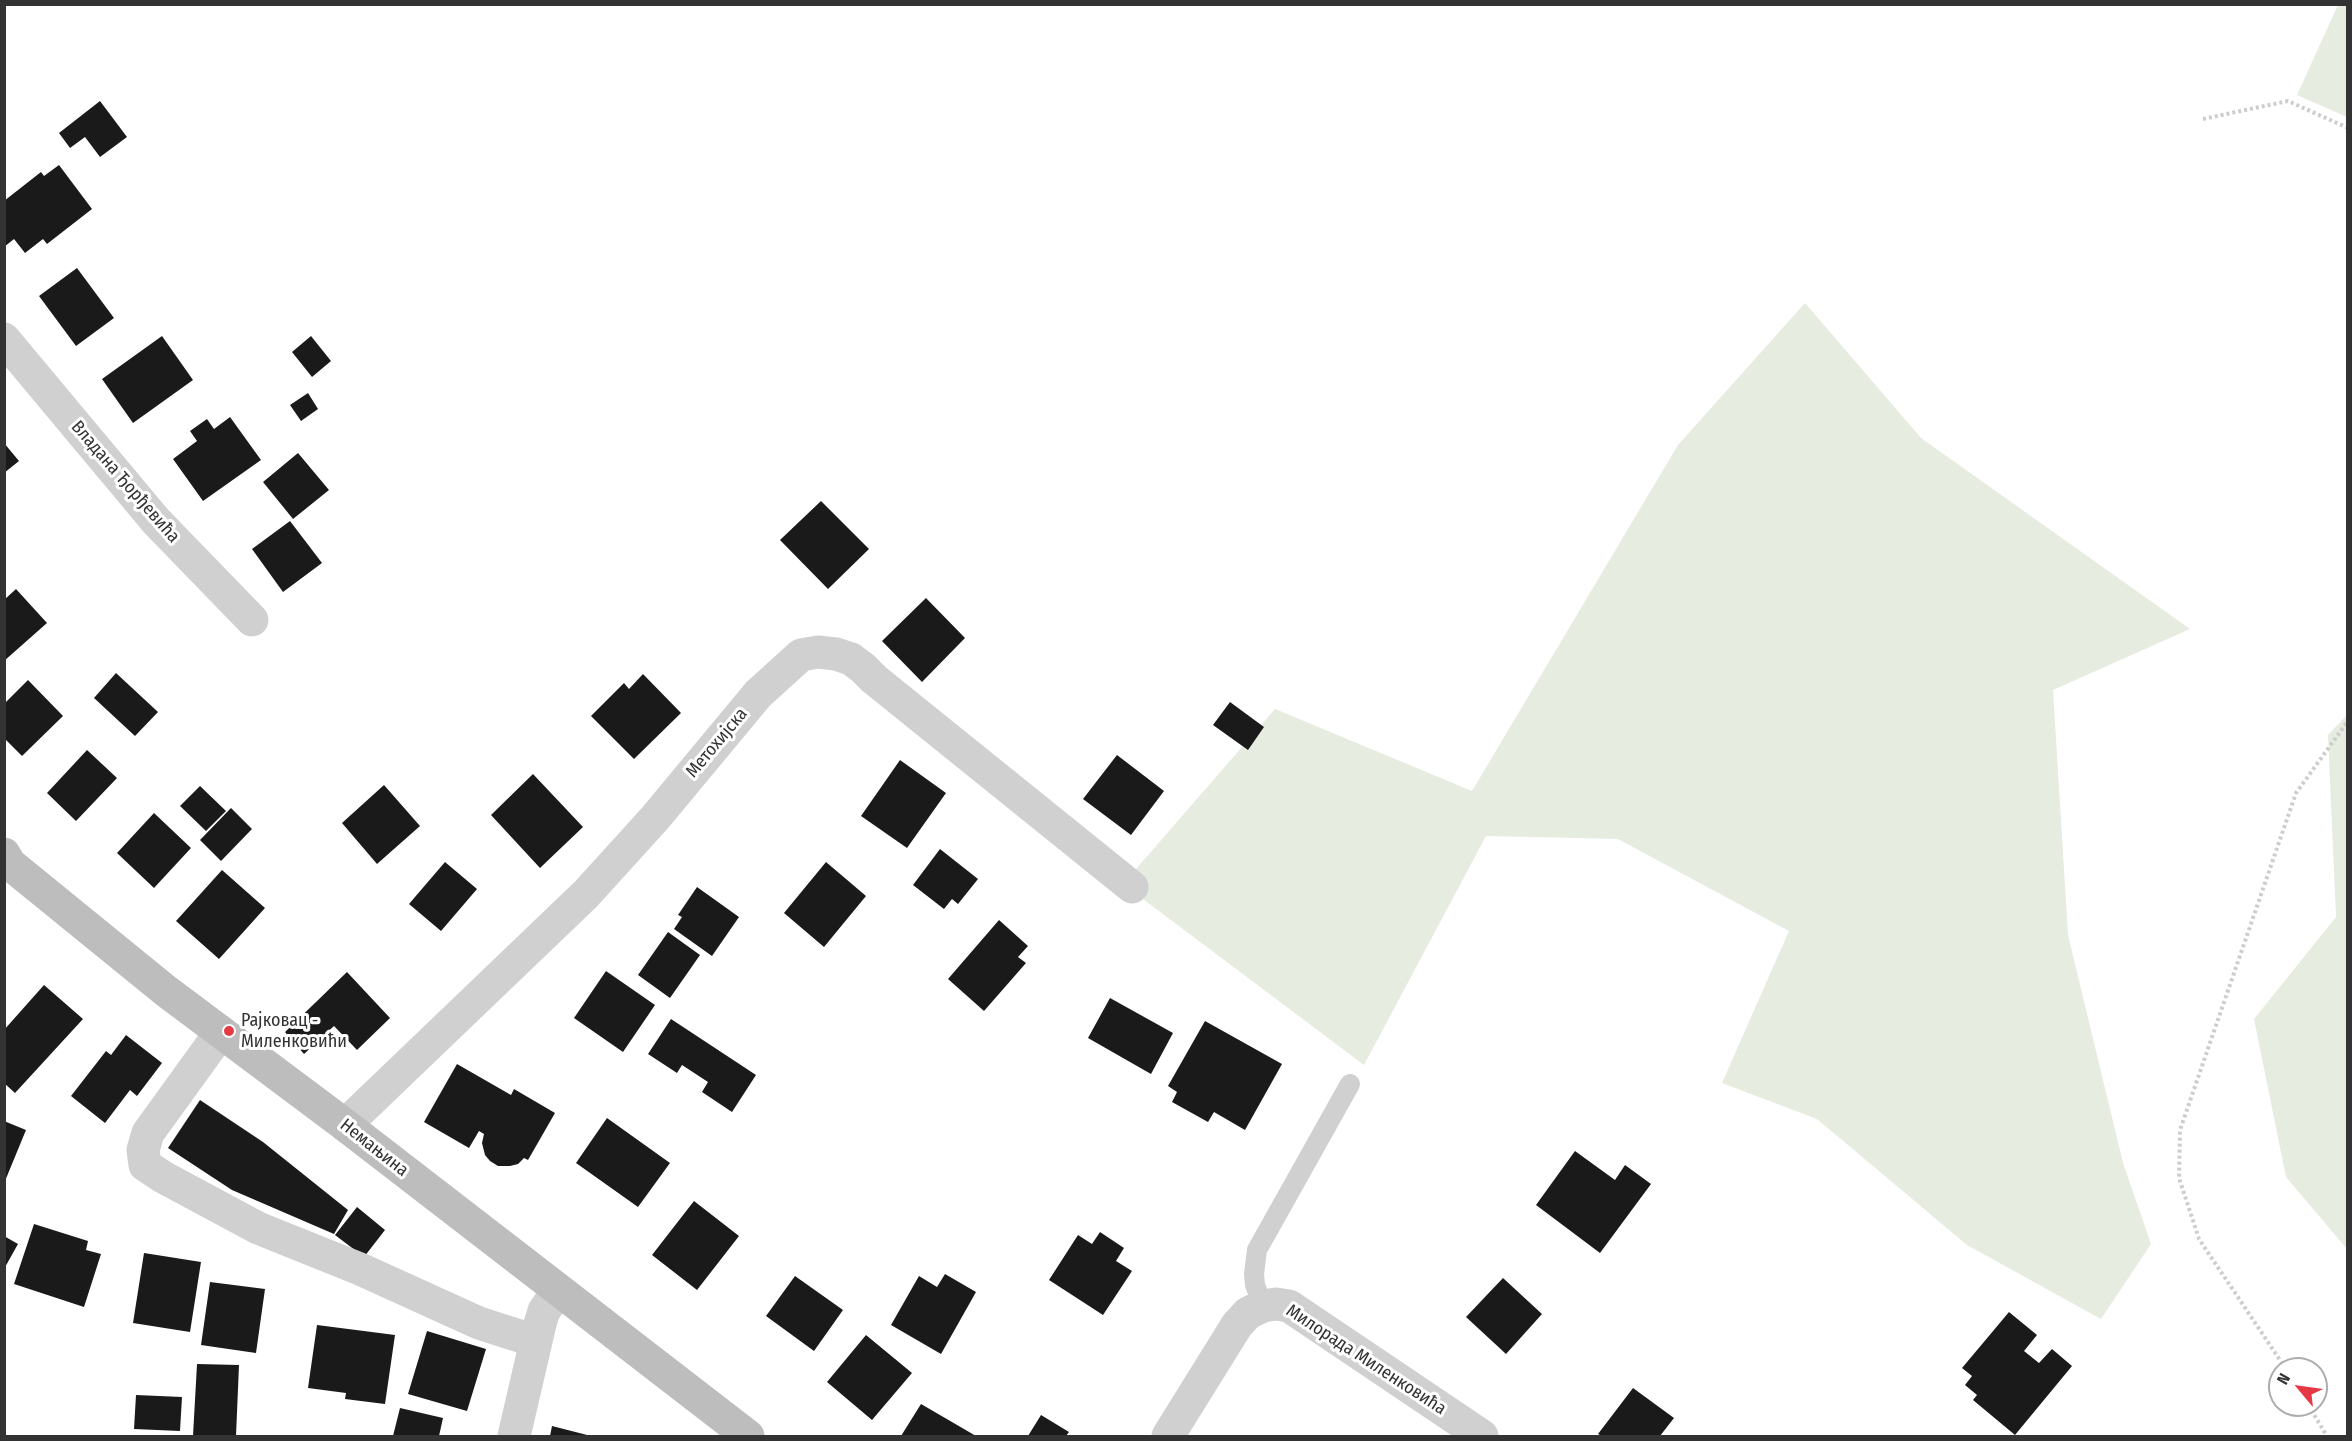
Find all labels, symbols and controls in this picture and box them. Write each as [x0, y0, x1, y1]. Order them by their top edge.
street label: Владана Ђорђевића [66, 417, 184, 547]
street label: Метохијска [682, 704, 752, 782]
place label: Рајковац - Миленковићи [241, 1010, 347, 1052]
marker: Рајковац - Миленковићи [222, 1024, 236, 1038]
street label: Немањина [336, 1115, 412, 1181]
street label: Милорада Миленковића [1282, 1300, 1450, 1420]
north arrow [2268, 1357, 2328, 1417]
text: N [2273, 1370, 2294, 1388]

